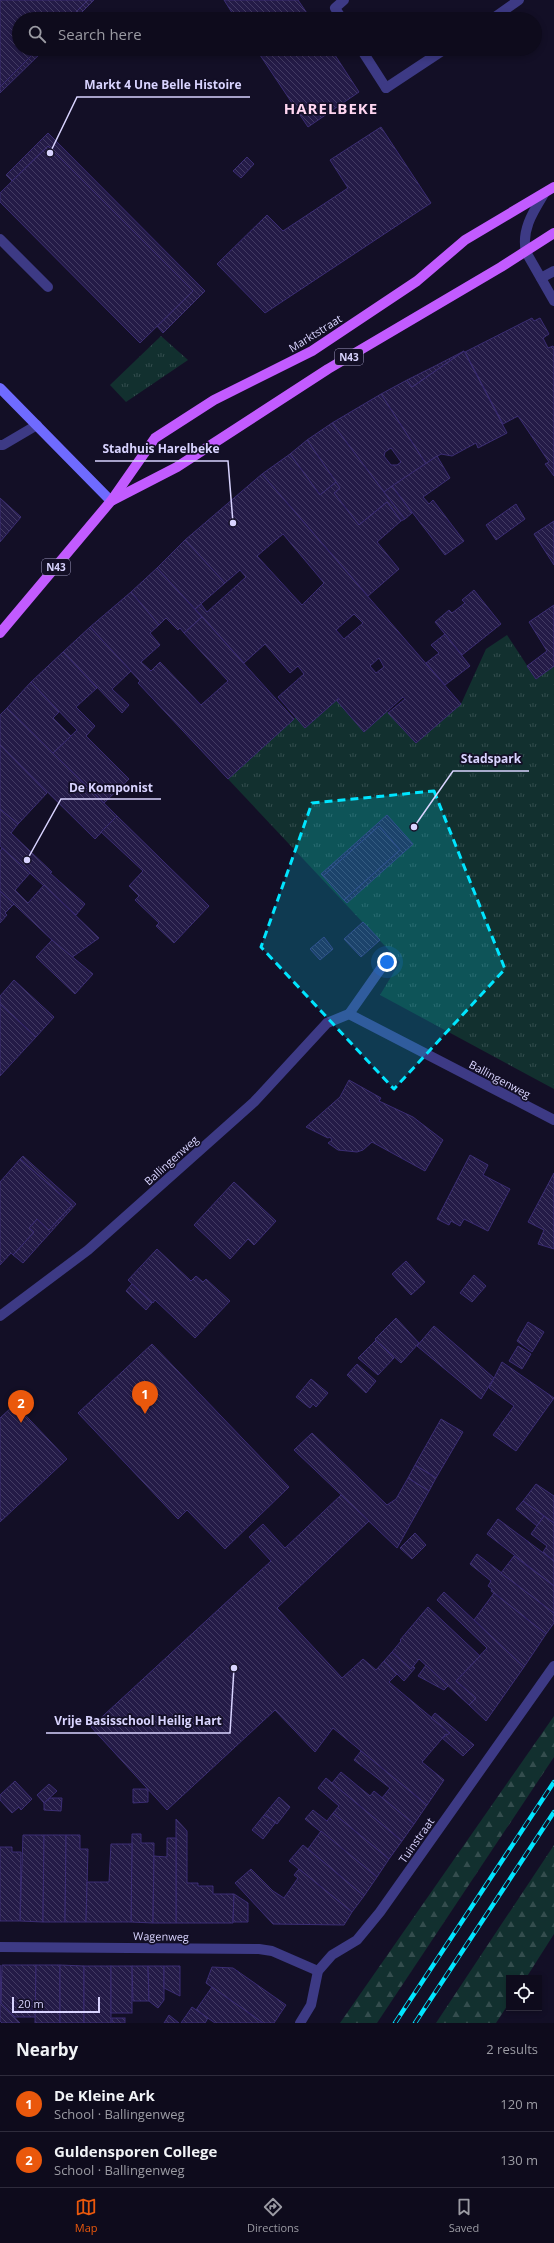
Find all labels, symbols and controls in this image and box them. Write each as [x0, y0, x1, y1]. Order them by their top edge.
search box [12, 12, 542, 56]
icon: search [26, 23, 48, 45]
text: Search here [58, 24, 142, 44]
callout: Markt 4 Une Belle Histoire [77, 73, 250, 97]
text: Markt 4 Une Belle Histoire [84, 76, 242, 93]
district label: HARELBEKE [284, 98, 378, 118]
street label: Marktstraat [286, 311, 344, 355]
road number: N43 [335, 349, 363, 365]
callout: Stadhuis Harelbeke [95, 437, 228, 461]
text: Stadhuis Harelbeke [102, 440, 220, 457]
road number: N43 [42, 559, 70, 575]
callout: Stadspark [453, 747, 529, 771]
text: Stadspark [461, 750, 522, 767]
callout: De Komponist [61, 775, 161, 799]
text: De Komponist [69, 779, 153, 796]
your location [377, 952, 397, 972]
street label: Ballingenweg [467, 1056, 534, 1102]
street label: Ballingenweg [141, 1132, 201, 1188]
pin: 1 [132, 1381, 158, 1414]
pin: 2 [8, 1390, 34, 1423]
callout: Vrije Basisschool Heilig Hart [46, 1709, 230, 1733]
text: Vrije Basisschool Heilig Hart [54, 1712, 222, 1729]
street label: Tuinstraat [395, 1814, 437, 1866]
street label: Wagenweg [133, 1928, 189, 1944]
map controls [506, 1975, 542, 2011]
button: locate [506, 1975, 542, 2011]
scale bar [12, 1995, 100, 2014]
text: 20 m [18, 1996, 44, 2011]
text: Nearby [16, 2038, 78, 2061]
text: 2 results [486, 2040, 538, 2058]
text: De Kleine Ark [54, 2085, 155, 2105]
text: 1 [25, 2095, 33, 2113]
text: 120 m [500, 2095, 538, 2113]
text: School · Ballingenweg [54, 2105, 185, 2123]
text: Guldensporen College [54, 2141, 217, 2161]
text: 2 [25, 2151, 33, 2169]
text: 130 m [500, 2151, 538, 2169]
text: School · Ballingenweg [54, 2161, 185, 2179]
tab: Map [75, 2196, 98, 2235]
tab: Directions [247, 2196, 299, 2235]
tab: Saved [449, 2196, 479, 2235]

